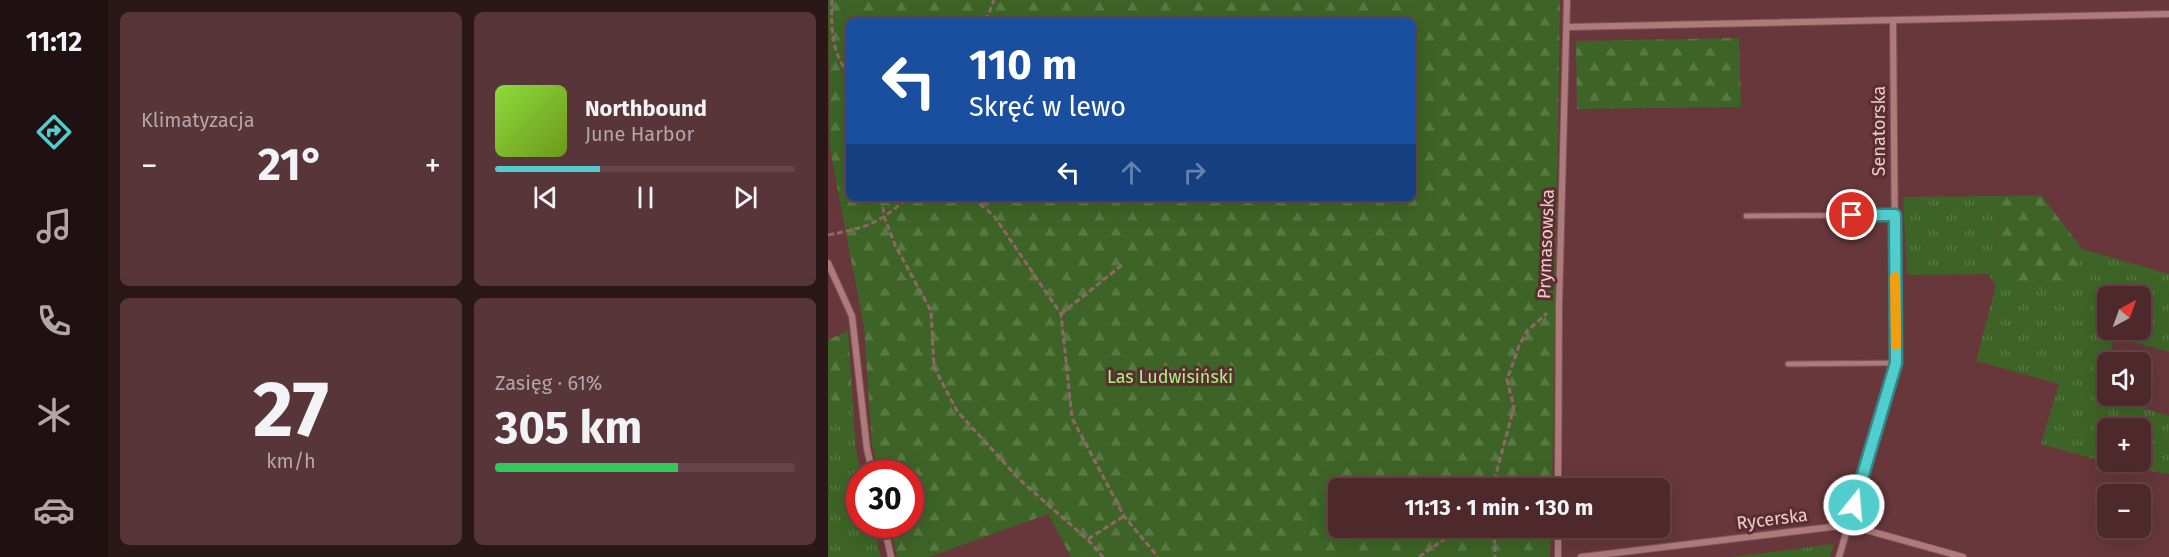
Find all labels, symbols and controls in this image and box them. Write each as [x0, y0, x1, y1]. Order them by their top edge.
text: 11:12 [26, 26, 82, 58]
text: 110 m [969, 40, 1077, 90]
icon: left [870, 42, 948, 120]
street label: Senatorska [1868, 86, 1890, 176]
text: Skręć w lewo [969, 91, 1126, 123]
text: Northbound [585, 95, 707, 122]
text: Klimatyzacja [141, 108, 255, 132]
icon: directions [33, 111, 75, 153]
text: June Harbor [585, 122, 694, 146]
text: 21° [258, 138, 324, 192]
text: − [141, 146, 158, 186]
text: + [425, 146, 441, 186]
icon: left [1052, 156, 1085, 189]
icon: ahead [1115, 156, 1148, 189]
icon: right [1178, 156, 1211, 189]
icon: previous [529, 181, 562, 214]
icon: pause [629, 181, 662, 214]
icon: next [729, 181, 762, 214]
street label: Prymasowska [1533, 189, 1559, 299]
pin [1826, 189, 1877, 240]
icon: arrive [1835, 198, 1868, 231]
icon: music [33, 205, 75, 247]
north arrow [2097, 286, 2151, 340]
map controls [2097, 286, 2151, 538]
icon: phone [33, 300, 75, 342]
button: sound [2097, 352, 2151, 406]
text: 27 [253, 363, 329, 457]
park label: Las Ludwisiński [1107, 366, 1233, 388]
text: Zasięg · 61% [495, 371, 602, 395]
icon: climate [33, 394, 75, 436]
text: 305 km [495, 401, 642, 455]
button: + [2097, 418, 2151, 472]
text: km/h [266, 449, 316, 473]
speed limit sign: 30 [846, 460, 924, 538]
position arrow [1822, 473, 1886, 537]
button: − [2097, 484, 2151, 538]
icon: car [33, 489, 75, 531]
text: 11:13 · 1 min · 130 m [1405, 494, 1593, 521]
street label: Rycerska [1735, 504, 1809, 534]

